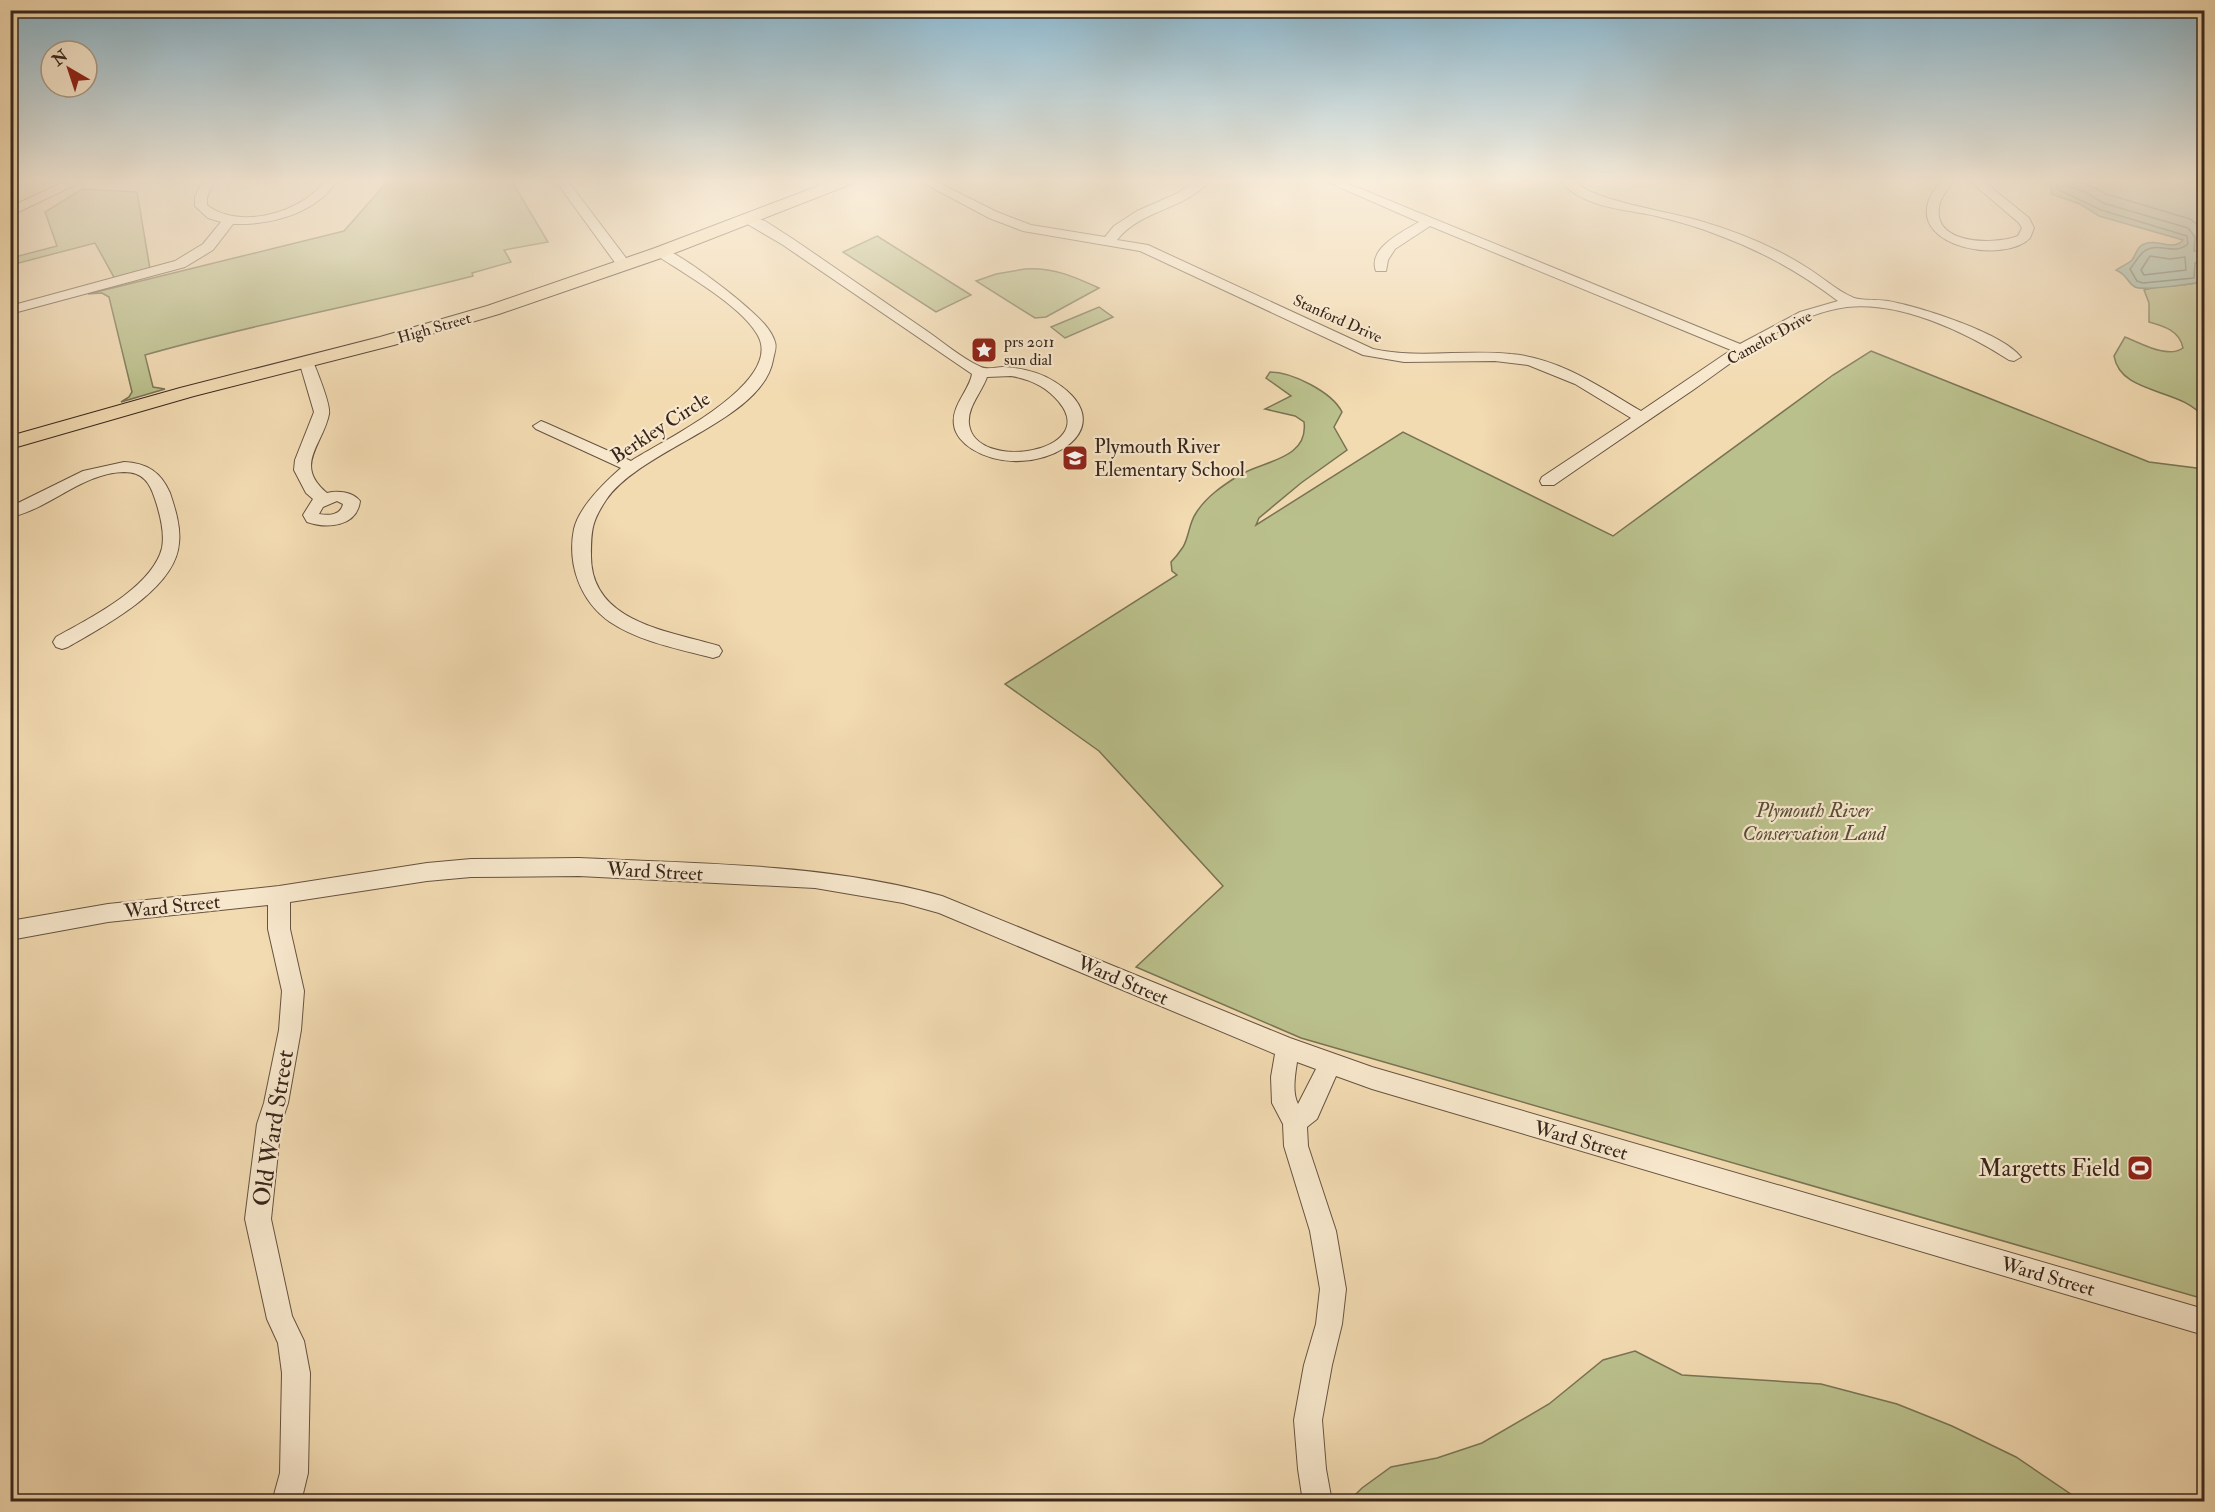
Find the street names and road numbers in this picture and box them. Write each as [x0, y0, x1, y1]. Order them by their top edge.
street label: Stanford Drive [1290, 290, 1386, 348]
street label: Camelot Drive [1723, 306, 1816, 369]
street label: High Street [395, 308, 473, 348]
street label: Berkley Circle [606, 386, 715, 469]
street label: Ward Street [605, 856, 704, 887]
street label: Ward Street [122, 889, 222, 924]
street label: Ward Street [1073, 950, 1173, 1011]
street label: Old Ward Street [246, 1047, 301, 1209]
street label: Ward Street [1530, 1115, 1631, 1166]
street label: Ward Street [1997, 1251, 2098, 1302]

